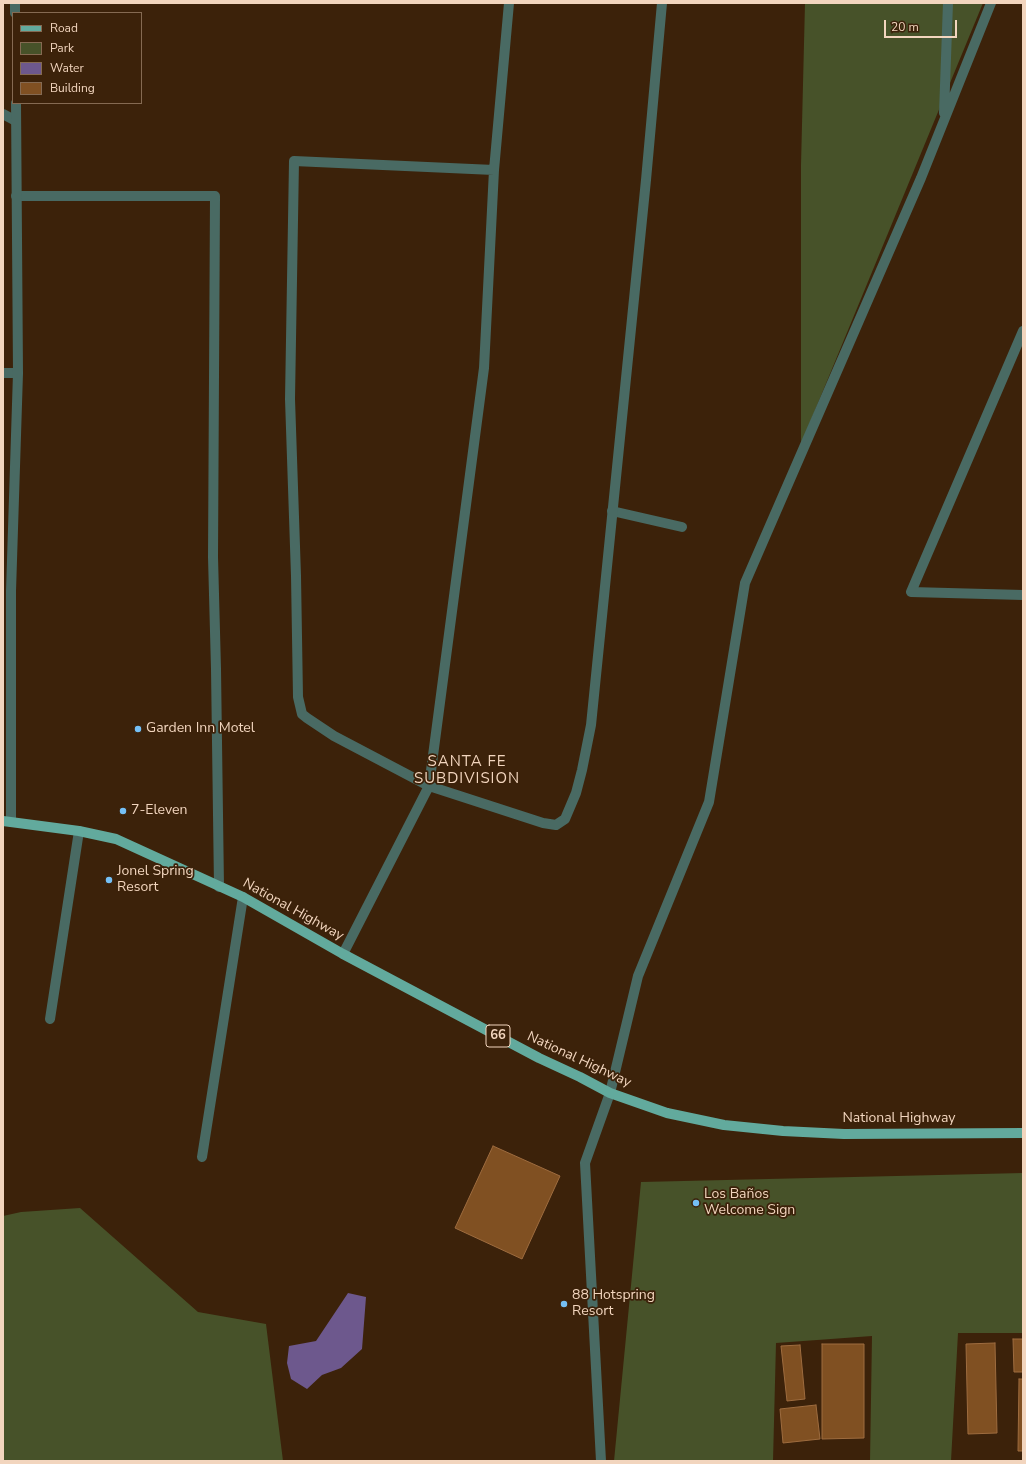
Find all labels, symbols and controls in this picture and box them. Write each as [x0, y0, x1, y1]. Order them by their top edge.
legend [12, 12, 142, 104]
scale bar [886, 12, 959, 38]
text: 20 m [891, 19, 919, 35]
text: Road [50, 20, 78, 36]
text: Park [50, 40, 74, 56]
text: Water [50, 60, 84, 76]
text: Building [50, 80, 95, 96]
place label: Garden Inn Motel [146, 721, 255, 737]
marker: Garden Inn Motel [133, 724, 143, 734]
district label: SANTA FE SUBDIVISION [414, 753, 520, 788]
place label: 7-Eleven [131, 803, 187, 819]
marker: 7-Eleven [118, 806, 128, 816]
place label: Jonel Spring Resort [117, 864, 194, 896]
marker: Jonel Spring Resort [104, 875, 114, 885]
street label: National Highway [240, 875, 346, 945]
road number: 66 [486, 1025, 510, 1047]
street label: National Highway [524, 1029, 634, 1091]
street label: National Highway [843, 1111, 955, 1127]
place label: Los Baños Welcome Sign [704, 1187, 795, 1220]
marker: Los Baños Welcome Sign [691, 1198, 701, 1208]
place label: 88 Hotspring Resort [572, 1288, 655, 1320]
marker: 88 Hotspring Resort [559, 1299, 569, 1309]

